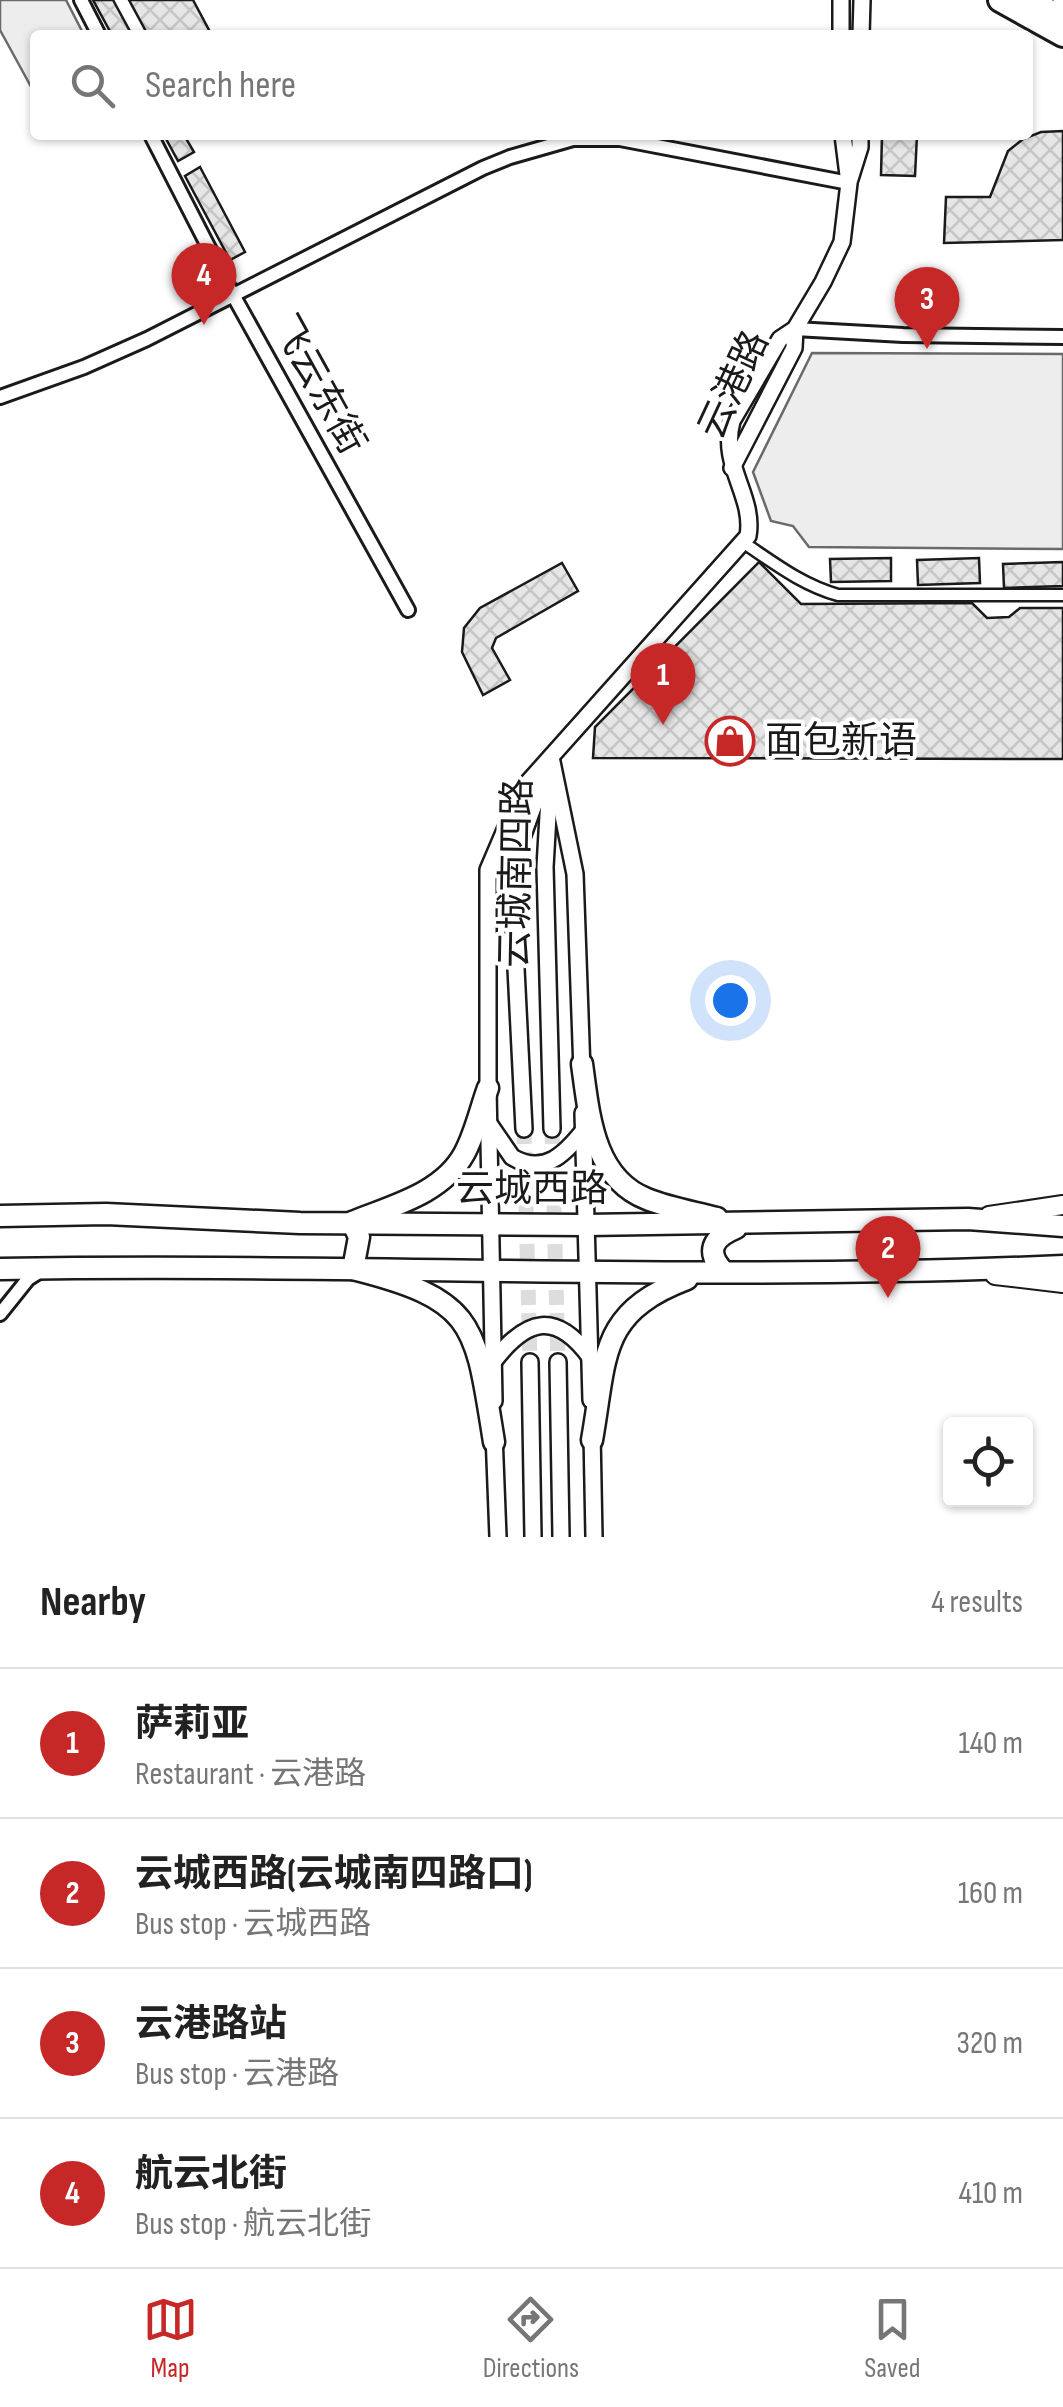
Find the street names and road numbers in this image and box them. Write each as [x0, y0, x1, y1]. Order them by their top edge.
street label: 飞云东街 [261, 308, 375, 462]
street label: 云港路 [690, 324, 778, 446]
street label: 云城南四路 [493, 778, 541, 968]
street label: 云城西路 [456, 1167, 608, 1212]

